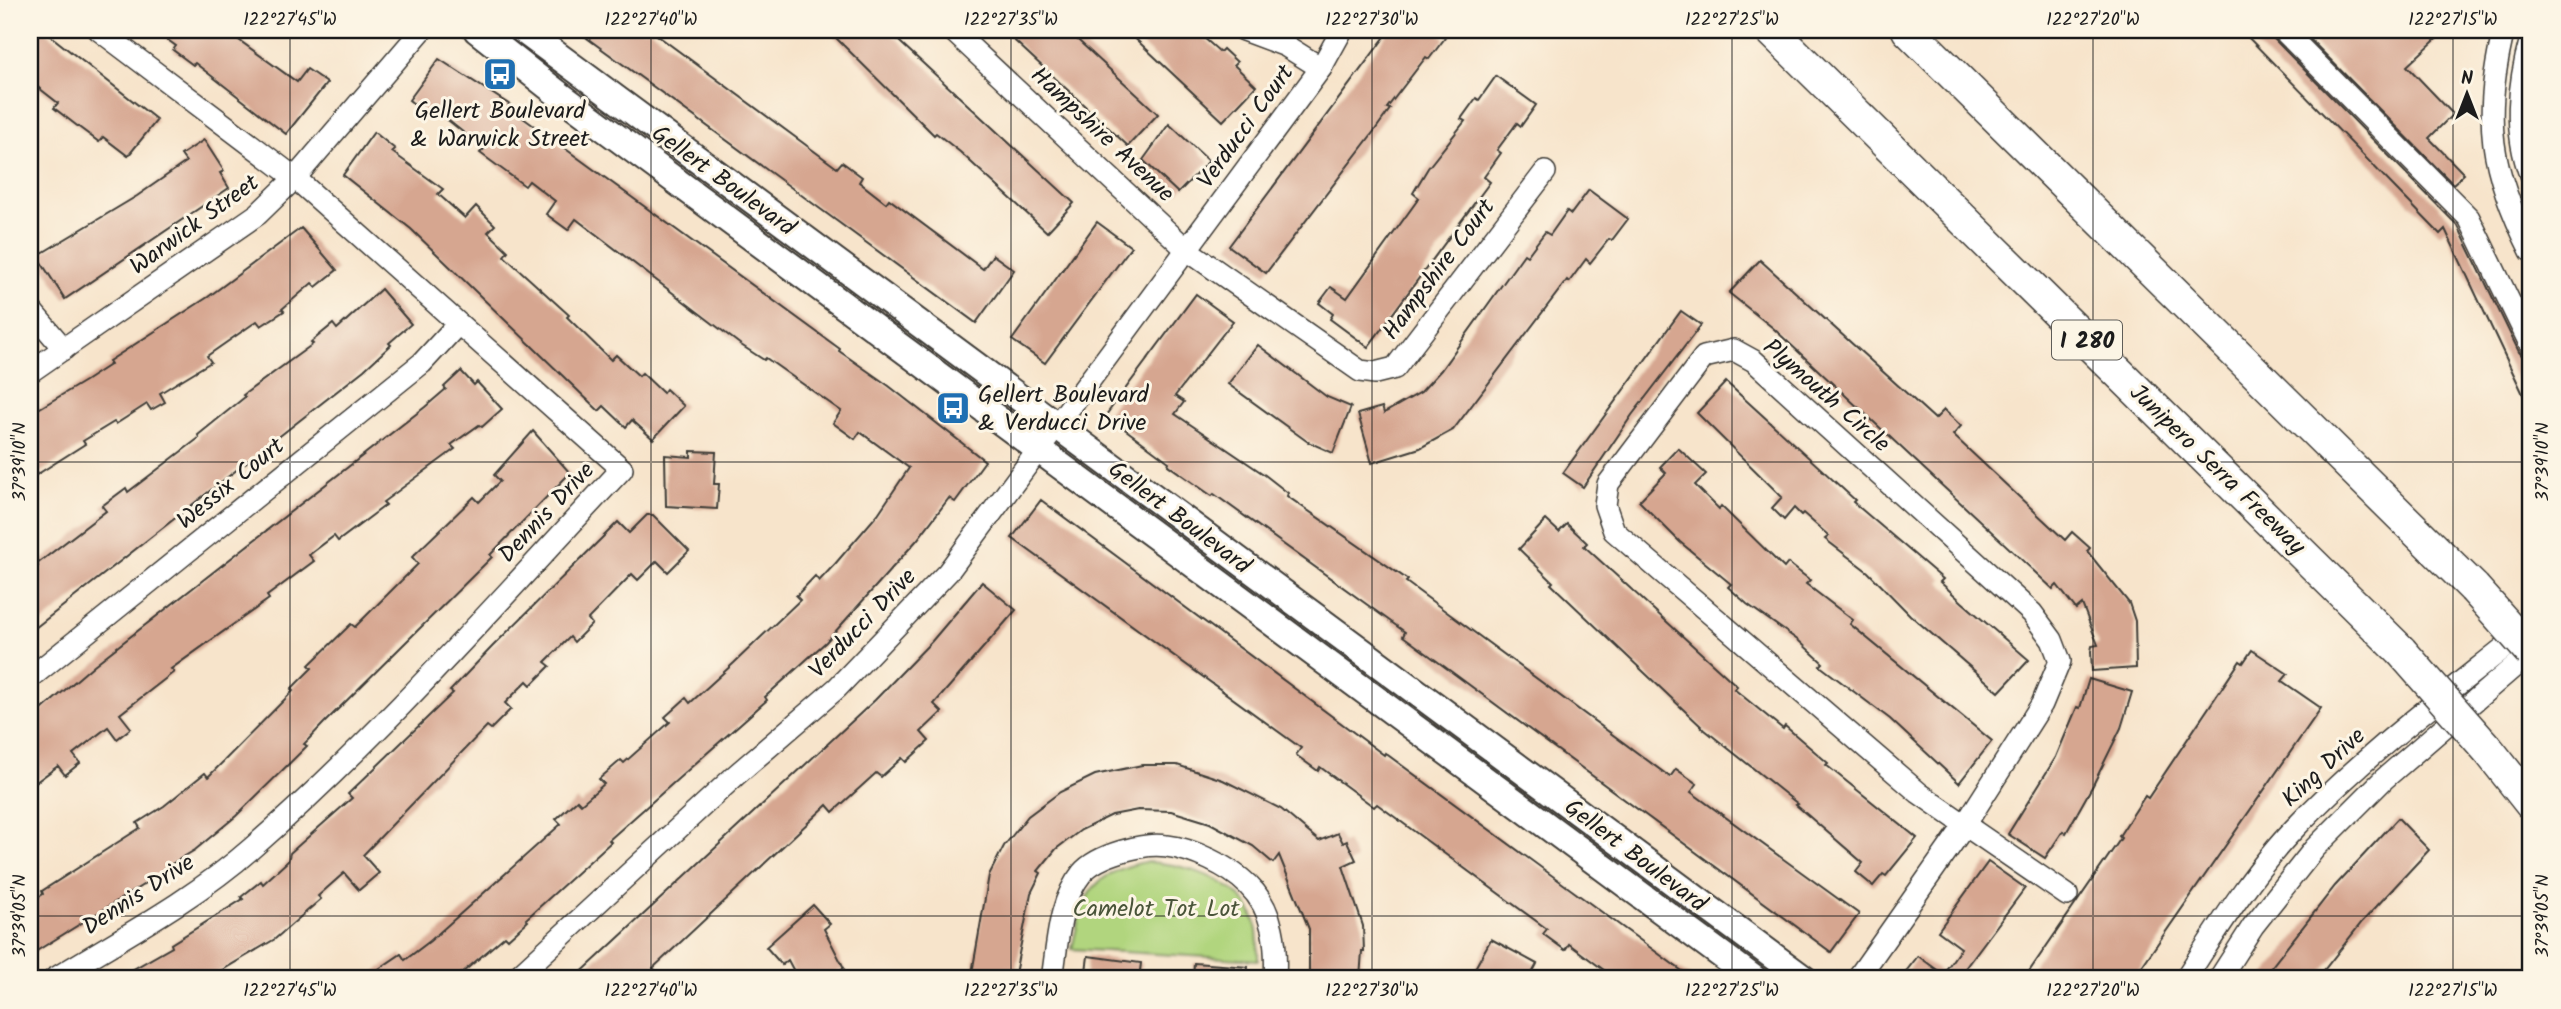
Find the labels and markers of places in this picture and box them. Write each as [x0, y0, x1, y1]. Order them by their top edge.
bus stop icon: Gellert Boulevard & Warwick Street [481, 55, 519, 93]
place label: Gellert Boulevard & Warwick Street [411, 92, 590, 159]
place label: Gellert Boulevard & Verducci Drive [978, 376, 1150, 443]
bus stop icon: Gellert Boulevard & Verducci Drive [934, 389, 972, 427]

